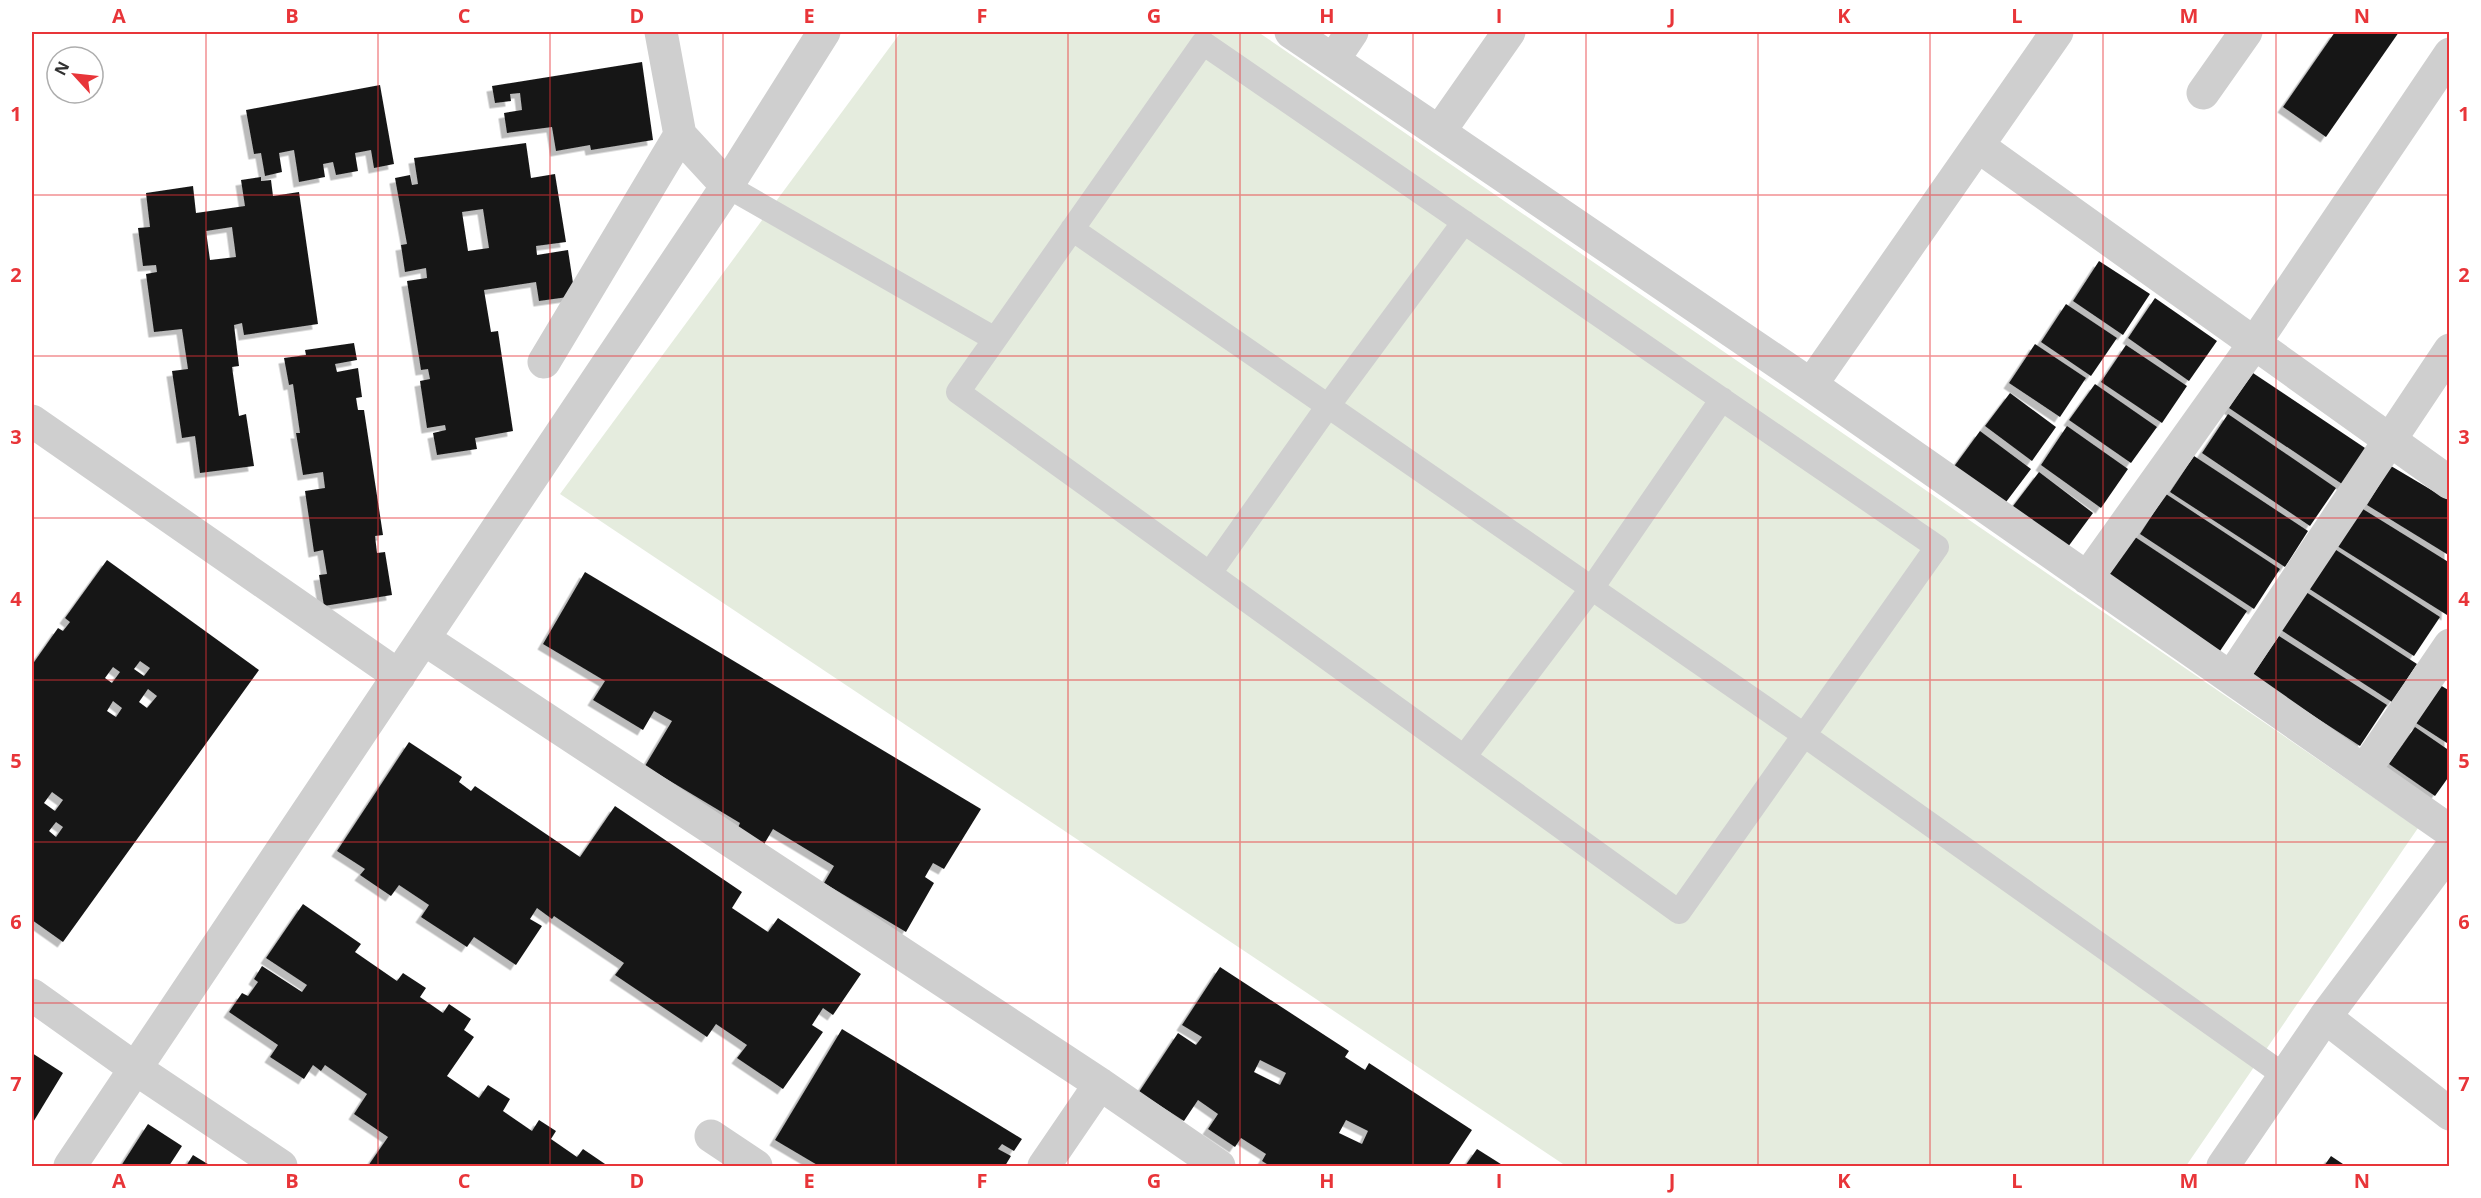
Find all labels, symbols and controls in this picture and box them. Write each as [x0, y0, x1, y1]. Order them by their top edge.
text: A [112, 2, 126, 29]
text: B [285, 2, 299, 29]
text: C [458, 2, 471, 29]
text: D [630, 2, 644, 29]
text: E [803, 2, 815, 29]
text: F [977, 2, 987, 29]
text: G [1147, 2, 1161, 29]
text: H [1319, 2, 1335, 29]
text: I [1496, 2, 1502, 29]
text: J [1667, 2, 1675, 29]
text: K [1837, 2, 1851, 29]
text: L [2011, 2, 2023, 29]
text: M [2180, 2, 2198, 29]
text: N [2354, 2, 2370, 29]
north arrow [45, 45, 105, 105]
text: N [49, 57, 74, 79]
text: 1 [10, 100, 22, 127]
text: 1 [2458, 100, 2470, 127]
text: 2 [10, 261, 22, 288]
text: 2 [2458, 261, 2470, 288]
text: 3 [10, 423, 22, 450]
text: 3 [2458, 423, 2470, 450]
text: 4 [10, 585, 22, 612]
text: 4 [2458, 585, 2470, 612]
text: 5 [10, 747, 22, 774]
text: 5 [2458, 747, 2470, 774]
text: 6 [10, 908, 22, 935]
text: 6 [2458, 908, 2470, 935]
text: 7 [10, 1070, 22, 1097]
text: 7 [2458, 1070, 2470, 1097]
text: A [112, 1167, 126, 1194]
text: B [285, 1167, 299, 1194]
text: C [458, 1167, 471, 1194]
text: D [630, 1167, 644, 1194]
text: E [803, 1167, 815, 1194]
text: F [977, 1167, 987, 1194]
text: G [1147, 1167, 1161, 1194]
text: H [1319, 1167, 1335, 1194]
text: I [1496, 1167, 1502, 1194]
text: J [1667, 1167, 1675, 1194]
text: K [1837, 1167, 1851, 1194]
text: L [2011, 1167, 2023, 1194]
text: M [2180, 1167, 2198, 1194]
text: N [2354, 1167, 2370, 1194]

